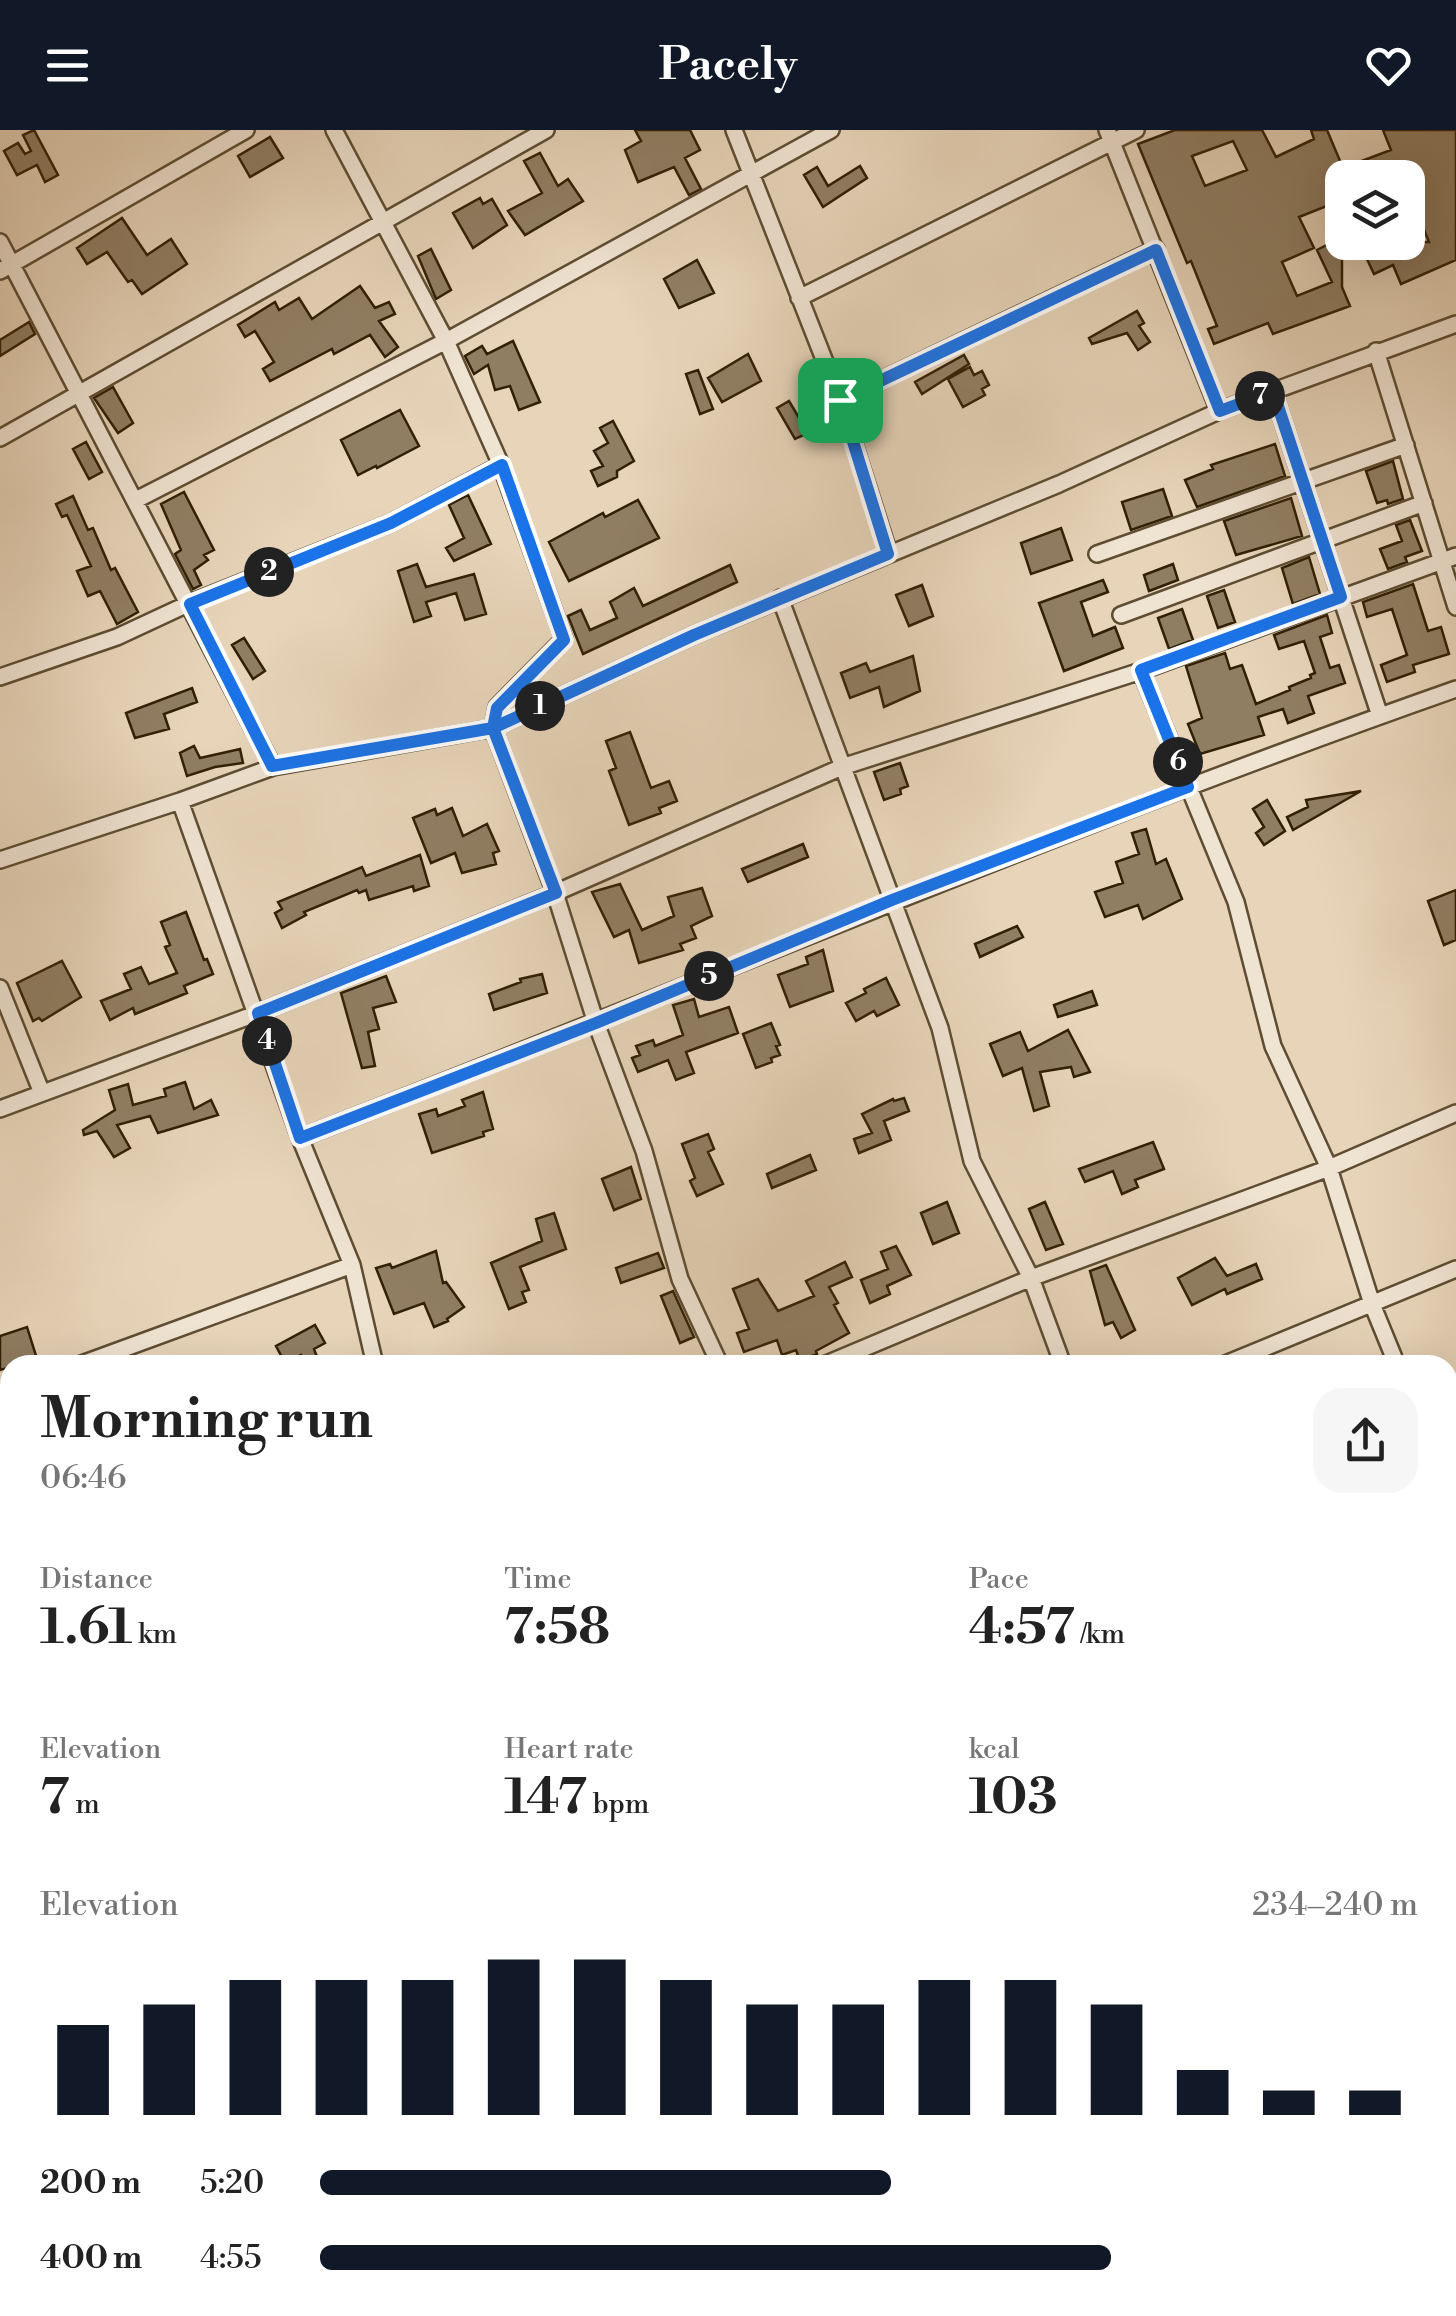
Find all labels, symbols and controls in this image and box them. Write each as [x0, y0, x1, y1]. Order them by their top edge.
text: Pacely [659, 37, 797, 94]
icon: menu [40, 38, 95, 93]
icon: heart [1361, 38, 1416, 93]
map controls [1325, 160, 1425, 260]
button: layers [1325, 160, 1425, 260]
pin [798, 358, 883, 443]
pin: 7 [1235, 371, 1285, 421]
icon: arrive [813, 373, 868, 428]
text: 7 [1252, 378, 1268, 413]
pin: 2 [244, 547, 294, 597]
text: 2 [260, 554, 278, 589]
pin: 1 [515, 681, 565, 731]
text: 1 [533, 688, 547, 723]
pin: 6 [1153, 737, 1203, 787]
text: 6 [1169, 744, 1187, 779]
pin: 5 [684, 951, 734, 1001]
text: 5 [700, 958, 718, 993]
pin: 4 [242, 1016, 292, 1066]
text: 4 [258, 1023, 276, 1058]
text: Morning run [40, 1386, 373, 1455]
button: share [1313, 1388, 1418, 1493]
text: 06:46 [40, 1458, 126, 1498]
text: Distance [40, 1562, 153, 1597]
text: Time [504, 1562, 572, 1597]
text: Pace [969, 1562, 1029, 1597]
text: 1.61 [40, 1597, 132, 1659]
text: 7:58 [504, 1597, 610, 1659]
text: 4:57 [969, 1597, 1075, 1659]
text: km [132, 1617, 177, 1652]
text: /km [1075, 1617, 1125, 1652]
text: Elevation [40, 1732, 161, 1767]
text: Heart rate [504, 1732, 634, 1767]
text: kcal [969, 1732, 1019, 1767]
text: 7 [40, 1767, 70, 1829]
text: 147 [504, 1767, 587, 1829]
text: 103 [969, 1767, 1058, 1829]
text: m [70, 1787, 100, 1822]
text: bpm [587, 1787, 649, 1822]
text: Elevation [40, 1885, 179, 1925]
text: 234–240 m [1252, 1885, 1418, 1925]
text: 200 m [40, 2163, 141, 2203]
text: 5:20 [200, 2163, 264, 2203]
text: 400 m [40, 2238, 142, 2278]
text: 4:55 [200, 2238, 262, 2278]

